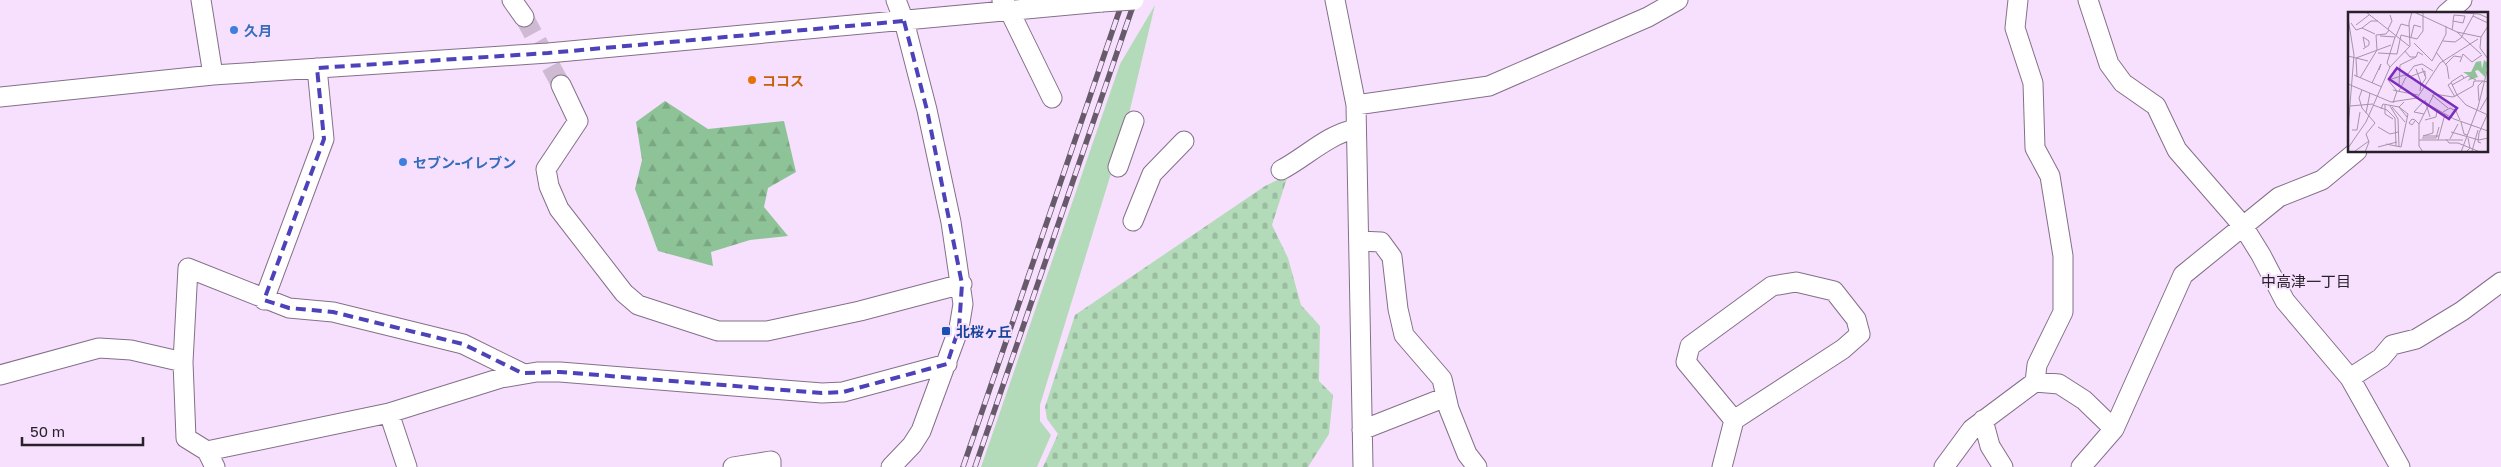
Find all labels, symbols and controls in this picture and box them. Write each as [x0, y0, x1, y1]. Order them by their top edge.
inset map [2348, 12, 2488, 152]
place label: 久月 [244, 22, 272, 39]
marker: 久月 [228, 24, 240, 36]
place label: ココス [762, 72, 804, 89]
marker: ココス [746, 74, 758, 86]
place label: セブン-イレブン [413, 154, 516, 171]
marker: セブン-イレブン [397, 156, 409, 168]
district label: 中高津一丁目 [2261, 272, 2351, 290]
place label: 北桜ヶ丘 [956, 323, 1012, 340]
marker: 北桜ヶ丘 [940, 325, 952, 337]
scale bar [22, 414, 144, 446]
text: 50 m [30, 422, 65, 440]

